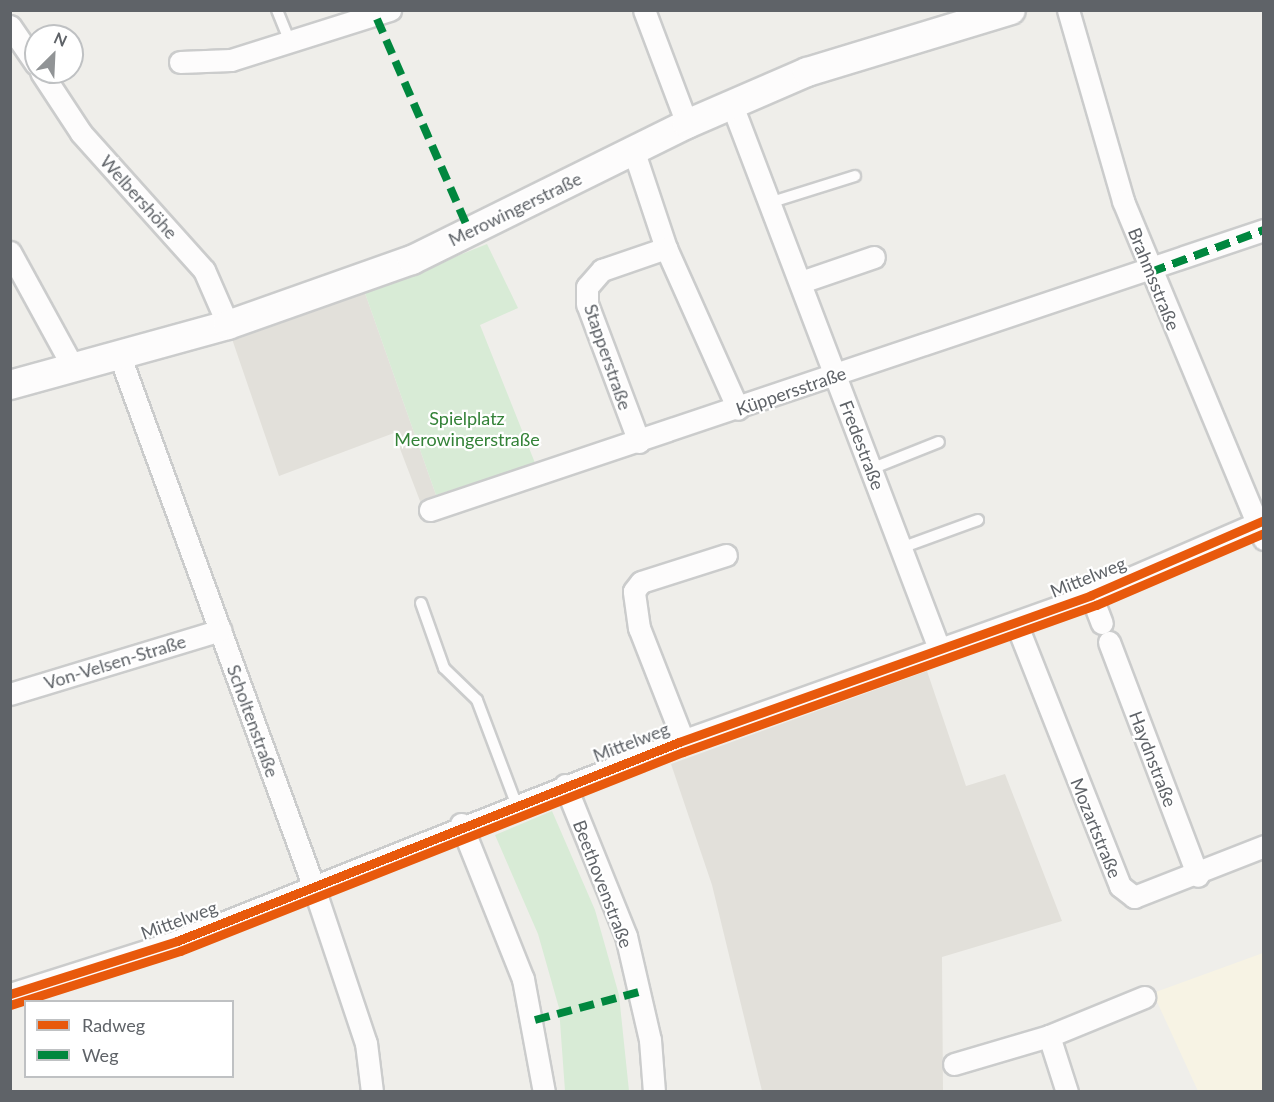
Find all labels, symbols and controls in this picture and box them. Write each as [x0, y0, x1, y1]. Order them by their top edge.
north arrow [24, 24, 84, 84]
text: N [51, 28, 70, 50]
street label: Welbershöhe [96, 151, 182, 243]
street label: Merowingerstraße [445, 167, 585, 251]
street label: Brahmsstraße [1124, 224, 1184, 334]
street label: Stapperstraße [580, 301, 636, 413]
street label: Küppersstraße [733, 362, 849, 420]
street label: Fredestraße [835, 397, 889, 493]
park label: Spielplatz Merowingerstraße [394, 408, 540, 450]
street label: Mittelweg [1047, 552, 1129, 602]
street label: Von-Velsen-Straße [42, 630, 188, 694]
street label: Scholtenstraße [223, 662, 283, 780]
street label: Haydnstraße [1125, 708, 1181, 810]
street label: Mittelweg [590, 718, 672, 766]
street label: Mozartstraße [1066, 775, 1126, 881]
street label: Beethovenstraße [569, 817, 637, 951]
street label: Mittelweg [138, 896, 220, 944]
legend [24, 1000, 234, 1078]
text: Radweg [82, 1014, 145, 1036]
text: Weg [82, 1044, 119, 1066]

